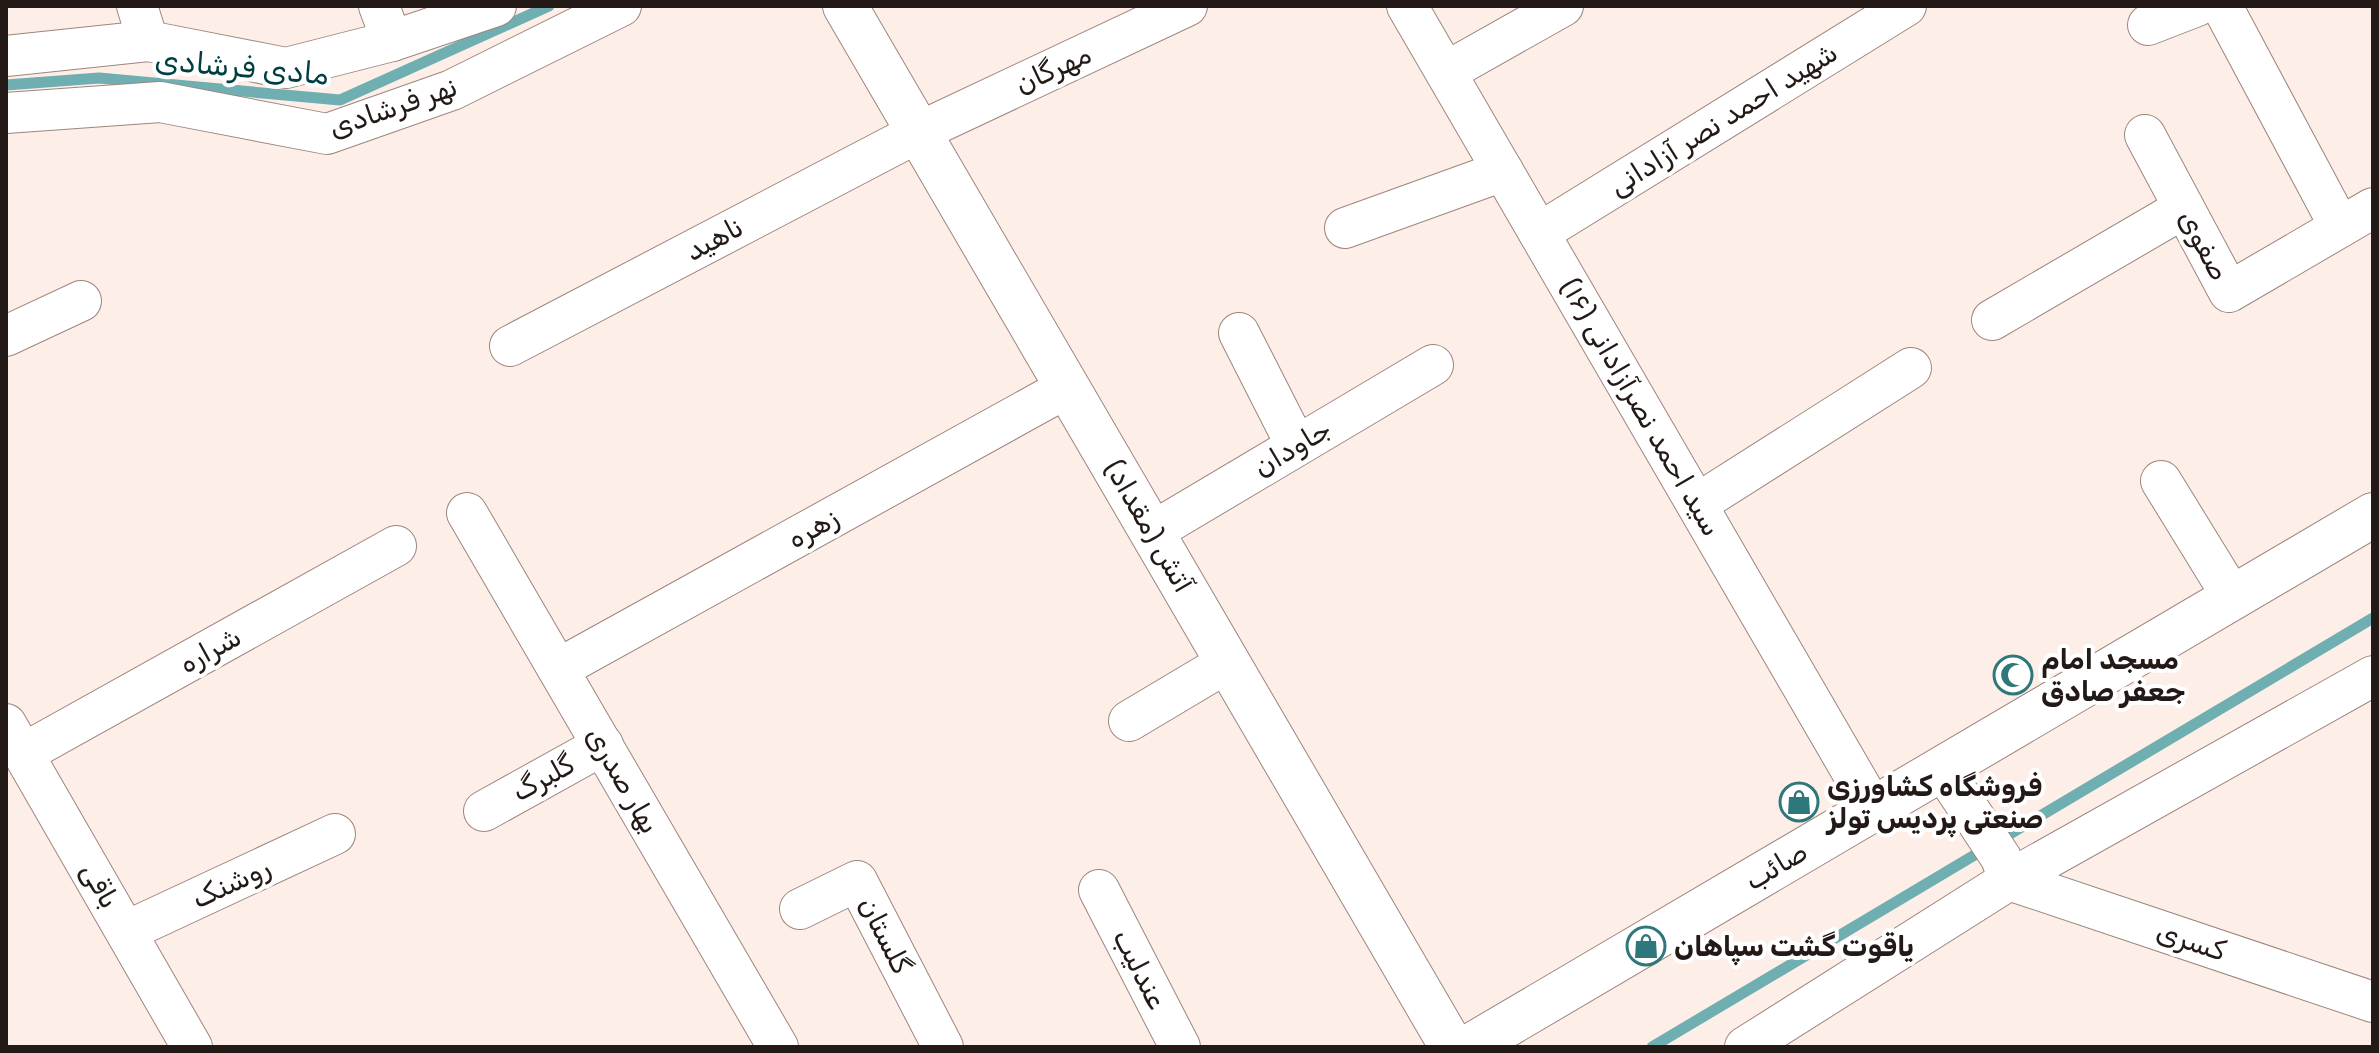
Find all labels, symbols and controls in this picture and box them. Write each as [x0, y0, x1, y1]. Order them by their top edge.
street label: شهید احمد نصر آزادانی [1603, 35, 1843, 203]
street label: مهرگان [1010, 37, 1096, 101]
water label: مادی فرشادی [153, 41, 331, 93]
street label: نهر فرشادی [325, 70, 461, 144]
street label: صفوی [2172, 204, 2236, 286]
street label: ناهید [679, 210, 749, 268]
street label: سید احمد نصرآزادانی (۱۶) [1554, 272, 1728, 542]
street label: جاودان [1247, 412, 1337, 484]
street label: آتش (مقداد) [1098, 454, 1200, 598]
street label: زهره [782, 501, 844, 555]
street label: شراره [173, 620, 247, 680]
place label: مسجد امام جعفر صادق [2041, 643, 2186, 708]
mosque icon: مسجد امام جعفر صادق [1992, 654, 2034, 696]
street label: بهار صدری [579, 721, 667, 839]
street label: گلبرگ [506, 747, 580, 808]
place label: فروشگاه کشاورزی صنعتی پردیس تولز [1825, 770, 2043, 838]
shop icon: فروشگاه کشاورزی صنعتی پردیس تولز [1778, 781, 1820, 823]
street label: صائب [1739, 835, 1813, 897]
street label: روشنک [187, 851, 275, 915]
street label: باقی [74, 856, 126, 914]
street label: گلستان [852, 891, 918, 979]
street label: کسری [2152, 914, 2230, 968]
street label: عندلیب [1106, 924, 1174, 1014]
shop icon: یاقوت گشت سپاهان [1625, 925, 1667, 967]
place label: یاقوت گشت سپاهان [1674, 930, 1914, 966]

